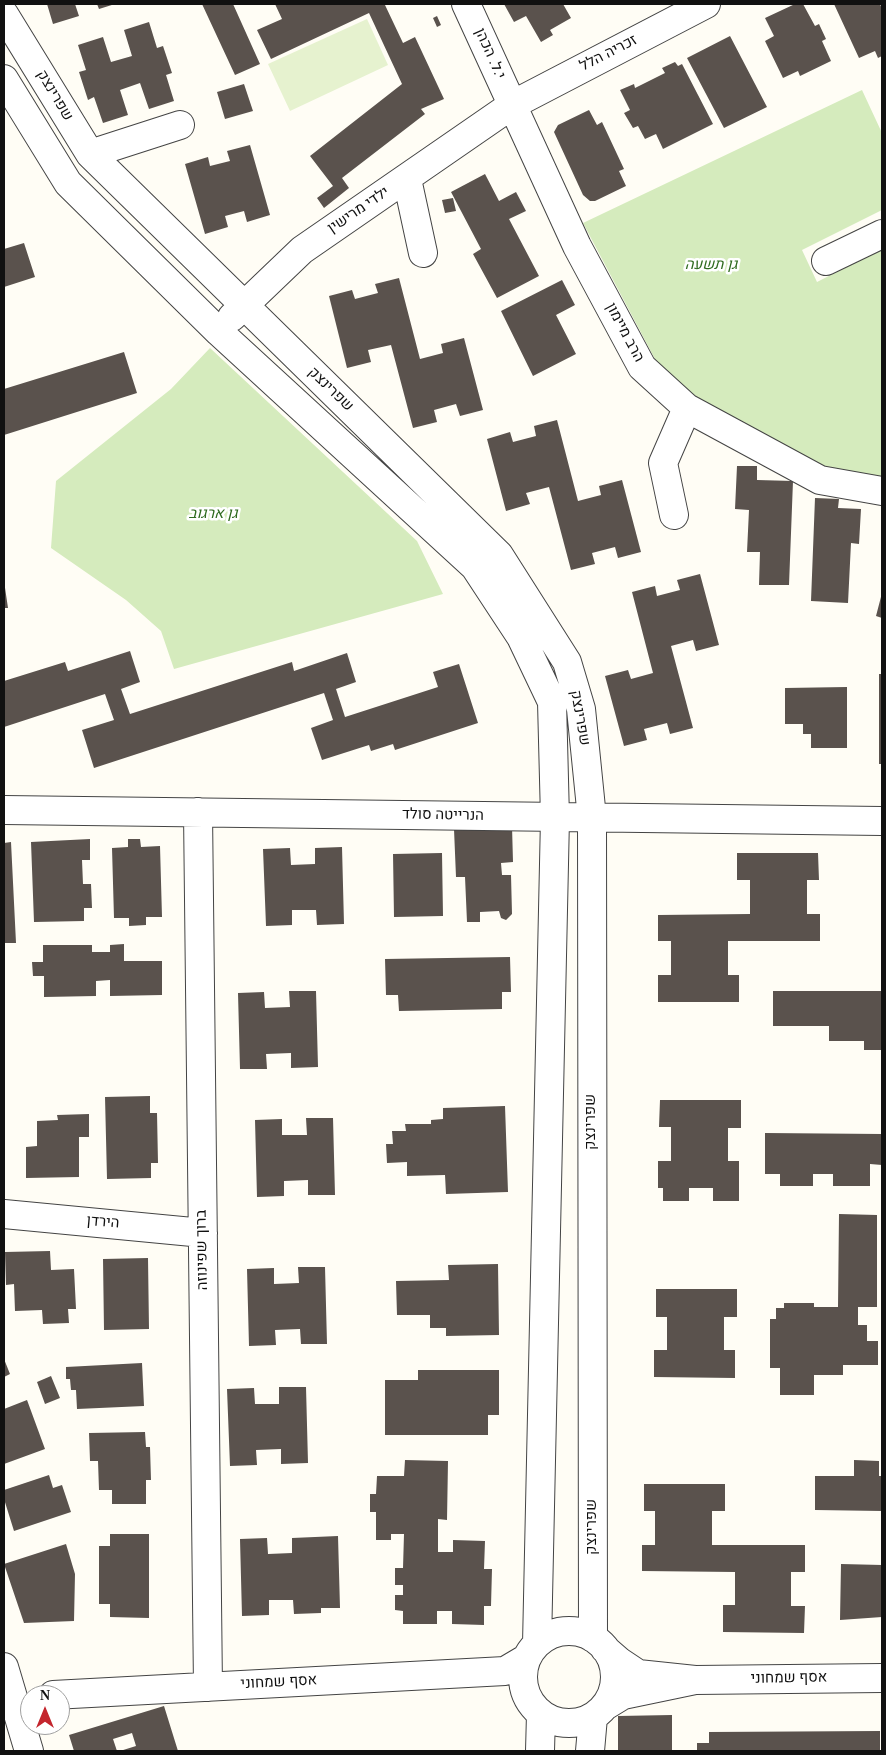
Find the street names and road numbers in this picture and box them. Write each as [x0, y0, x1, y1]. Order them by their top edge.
street label: י.ל. הכהן [470, 26, 508, 82]
street label: זכריה הלל [577, 32, 641, 76]
street label: שפרינצק [32, 67, 76, 125]
street label: ילדי מרישין [325, 184, 393, 238]
street label: הרב מיימון [601, 300, 647, 366]
street label: שפרינצק [304, 364, 356, 416]
street label: שפרינצק [565, 689, 593, 747]
street label: הנרייטה סולד [402, 806, 484, 826]
street label: שפרינצק [583, 1094, 601, 1150]
street label: ברוך שפינוזה [193, 1210, 213, 1290]
street label: הירדן [86, 1213, 120, 1233]
street label: שפרינצק [584, 1499, 602, 1555]
street label: אסף שמחוני [750, 1669, 828, 1689]
street label: אסף שמחוני [240, 1672, 318, 1694]

